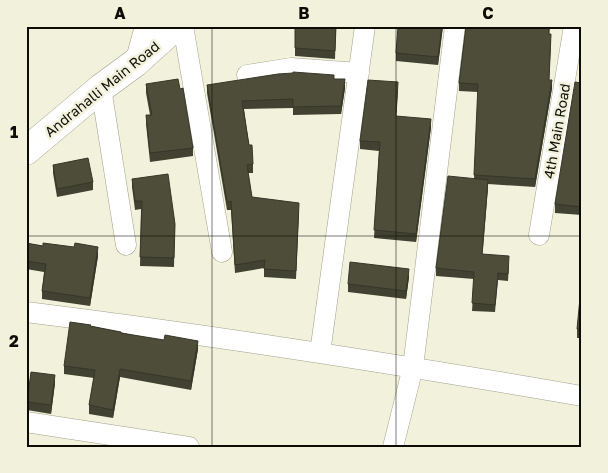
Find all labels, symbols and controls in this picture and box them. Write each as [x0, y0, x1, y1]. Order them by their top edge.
text: A [114, 3, 126, 23]
text: B [298, 3, 310, 23]
text: C [482, 3, 494, 23]
street label: Andrahalli Main Road [41, 37, 162, 140]
street label: 4th Main Road [540, 82, 573, 180]
text: 1 [10, 122, 18, 142]
text: 2 [9, 331, 19, 351]

